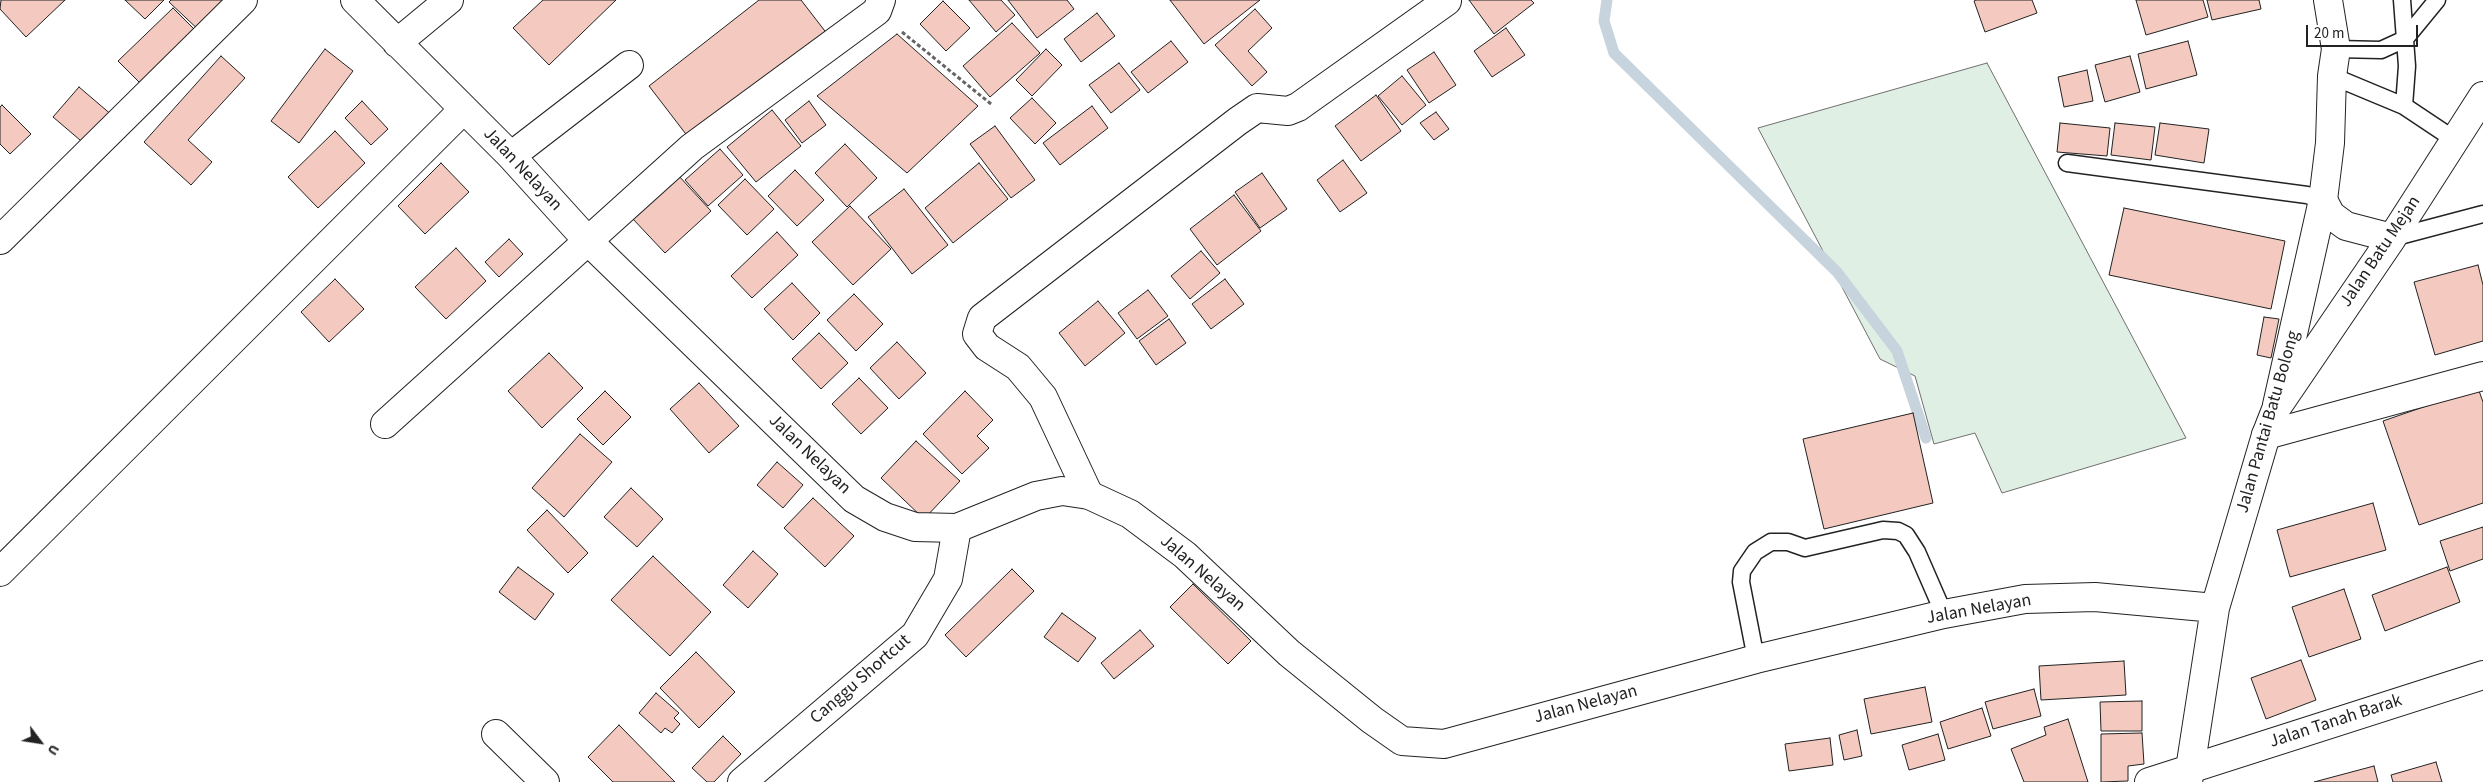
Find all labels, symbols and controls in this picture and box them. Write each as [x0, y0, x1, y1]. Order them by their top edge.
scale bar [2308, 15, 2420, 47]
text: 20 m [2314, 23, 2344, 44]
street label: Jalan Nelayan [478, 124, 566, 216]
street label: Jalan Batu Mejan [2336, 192, 2426, 312]
street label: Jalan Pantai Batu Bolong [2233, 328, 2305, 516]
street label: Jalan Nelayan [763, 410, 855, 500]
street label: Jalan Nelayan [1155, 531, 1249, 617]
street label: Jalan Nelayan [1925, 590, 2033, 630]
street label: Canggu Shortcut [806, 630, 916, 730]
street label: Jalan Nelayan [1532, 681, 1640, 729]
street label: Jalan Tanah Barak [2267, 690, 2405, 754]
north arrow [15, 717, 65, 767]
text: U [42, 741, 64, 759]

